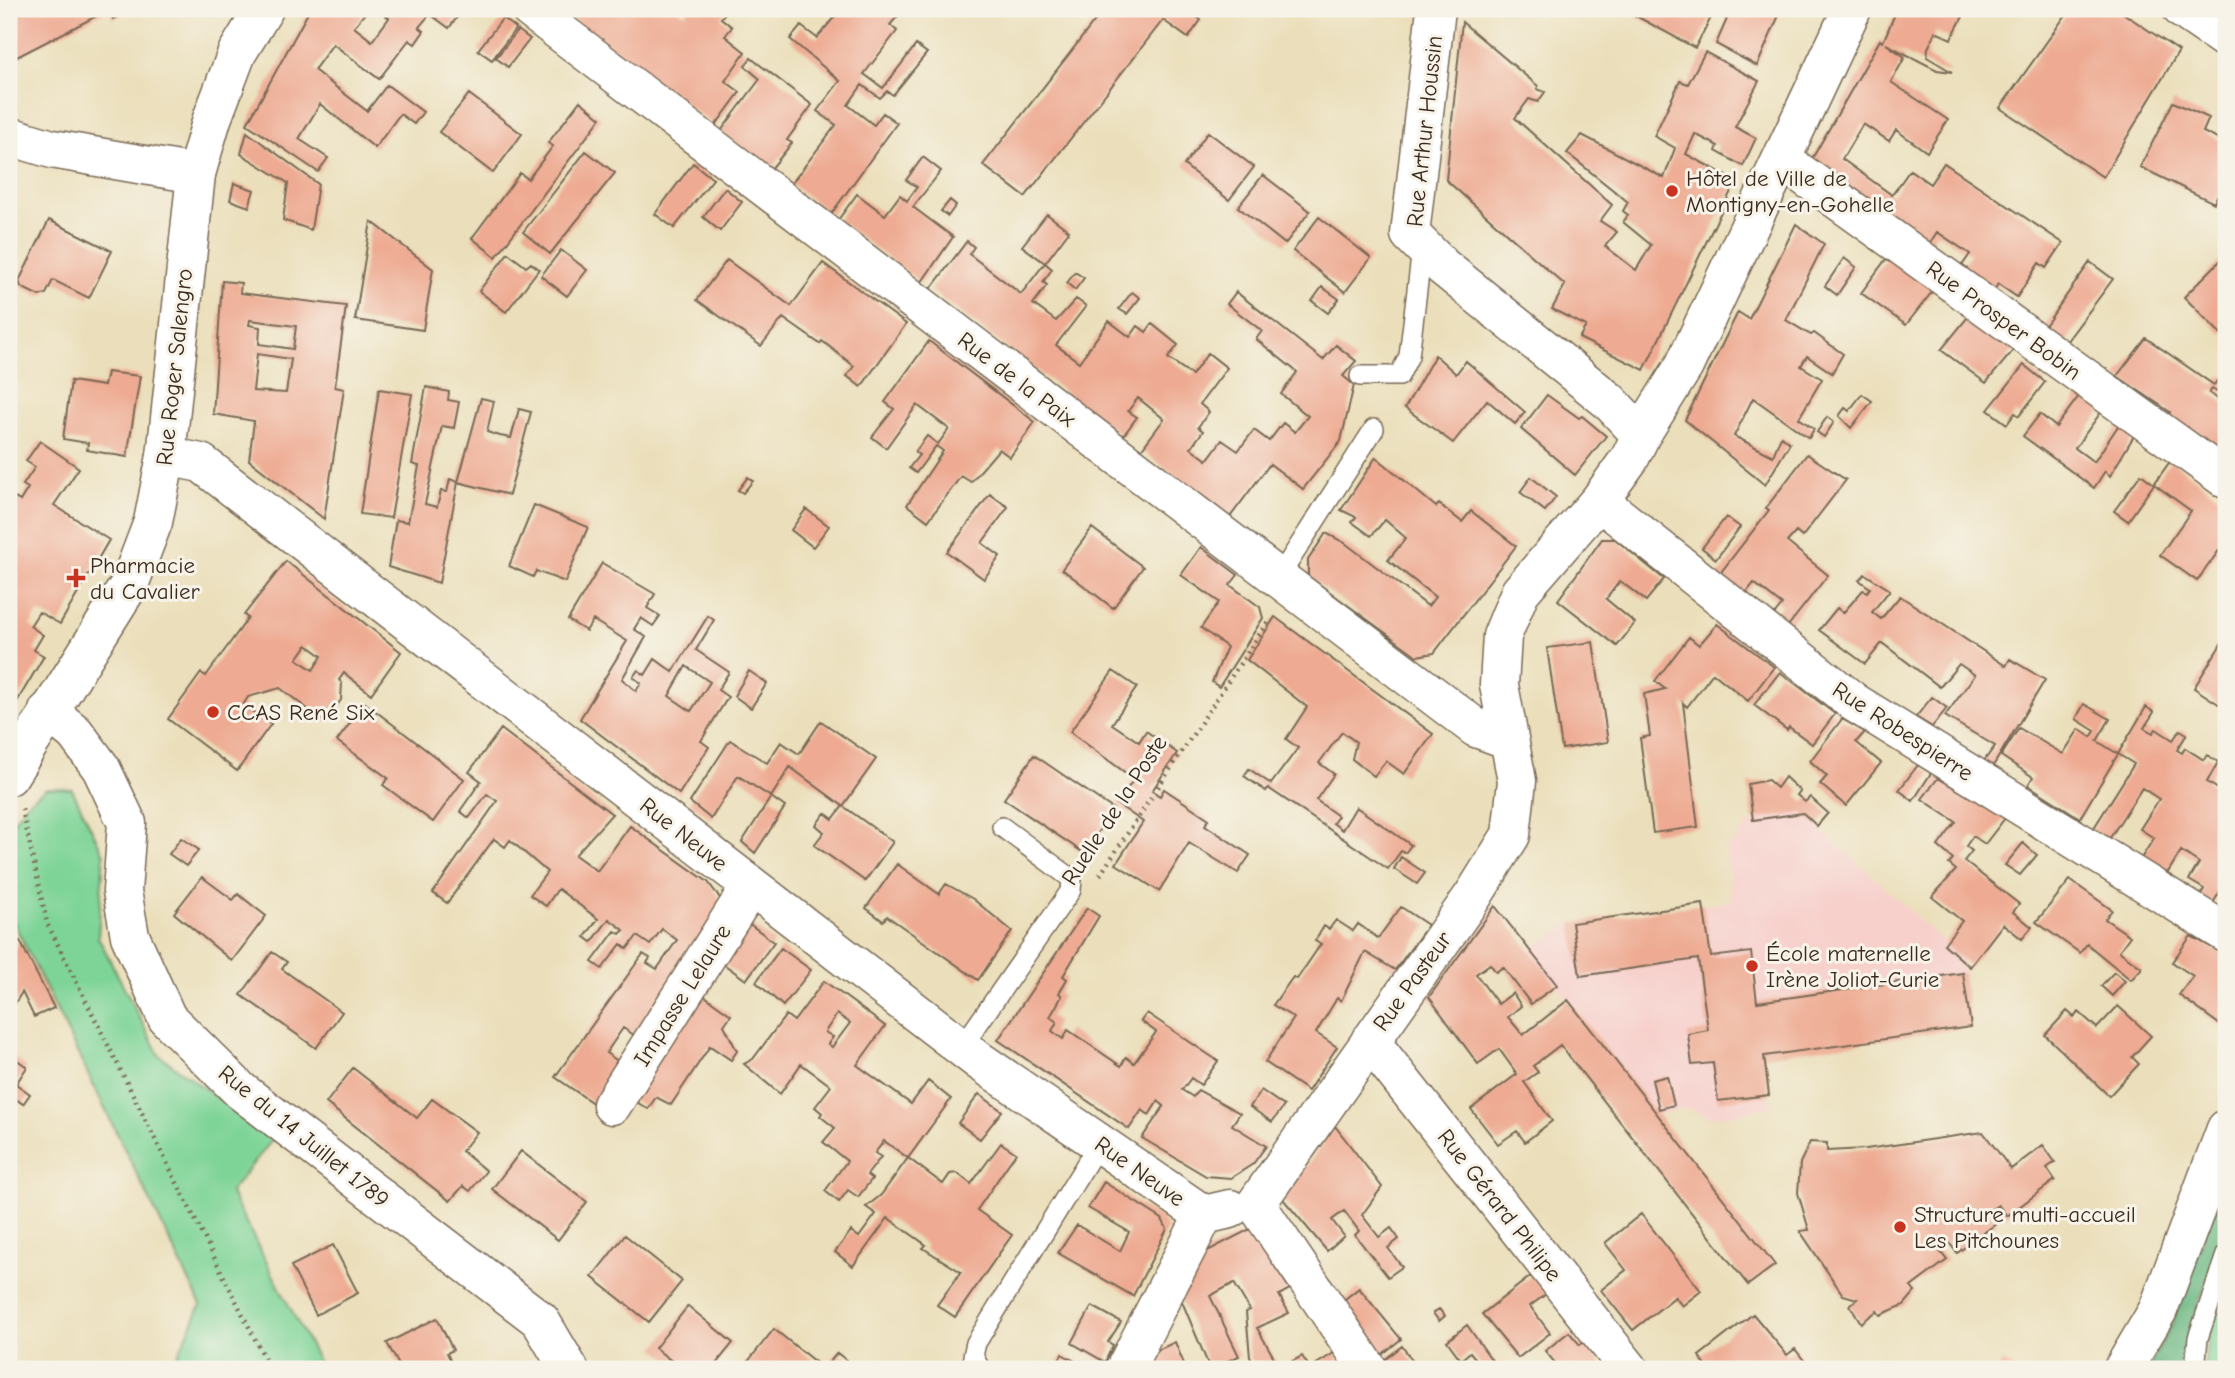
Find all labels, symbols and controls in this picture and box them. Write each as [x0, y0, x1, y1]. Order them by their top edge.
street label: Rue Arthur Houssin [1401, 34, 1448, 228]
place label: Hôtel de Ville de Montigny-en-Gohelle [1686, 165, 1894, 218]
marker: Hôtel de Ville de Montigny-en-Gohelle [1664, 183, 1680, 199]
street label: Rue Prosper Bobin [1921, 255, 2087, 386]
street label: Rue Roger Salengro [151, 267, 198, 467]
street label: Rue de la Paix [952, 326, 1081, 433]
place label: Pharmacie du Cavalier [90, 552, 200, 605]
marker: Pharmacie du Cavalier [68, 570, 84, 586]
street label: Rue Robespierre [1827, 676, 1978, 787]
place label: CCAS René Six [227, 699, 375, 726]
marker: CCAS René Six [205, 704, 221, 720]
street label: Ruelle de la Poste [1056, 730, 1173, 890]
street label: Rue Neuve [634, 792, 733, 877]
street label: Impasse Lelaure [628, 919, 737, 1071]
street label: Rue Pasteur [1367, 926, 1458, 1036]
place label: École maternelle Irène Joliot-Curie [1766, 940, 1939, 993]
marker: École maternelle Irène Joliot-Curie [1744, 958, 1760, 974]
street label: Rue du 14 Juillet 1789 [213, 1059, 394, 1213]
street label: Rue Gérard Philipe [1432, 1124, 1567, 1287]
street label: Rue Neuve [1089, 1131, 1190, 1212]
place label: Structure multi-accueil Les Pitchounes [1914, 1201, 2136, 1254]
marker: Structure multi-accueil Les Pitchounes [1892, 1219, 1908, 1235]

